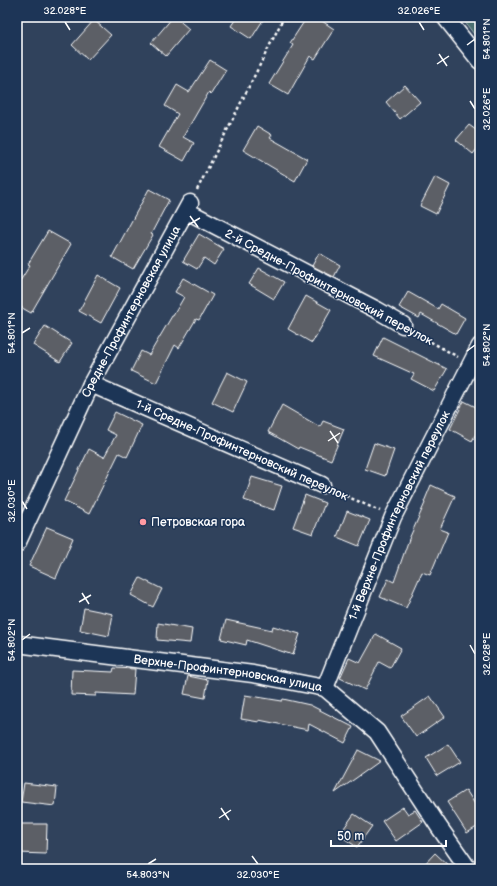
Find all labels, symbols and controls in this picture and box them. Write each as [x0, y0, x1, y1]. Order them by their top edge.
text: 32.028°E [44, 5, 87, 17]
text: 32.026°E [398, 5, 441, 17]
text: 54.801°N [481, 18, 493, 60]
text: 32.026°E [481, 87, 493, 130]
street label: Средне-Профинтерновская улица [79, 223, 184, 400]
street label: 2-й Средне-Профинтерновский переулок [222, 226, 436, 349]
text: 54.801°N [6, 312, 18, 354]
text: 54.802°N [481, 323, 493, 367]
street label: 1-й Средне-Профинтерновский переулок [133, 397, 351, 505]
street label: 1-й Верхне-Профинтерновский переулок [346, 408, 454, 623]
text: 32.030°E [6, 479, 18, 523]
place label: Петровская гора [151, 515, 245, 530]
marker: Петровская гора [138, 517, 148, 527]
text: 54.802°N [6, 618, 18, 662]
text: 32.028°E [481, 632, 493, 675]
street label: Верхне-Профинтерновская улица [133, 652, 323, 695]
scale bar [331, 822, 446, 848]
text: 50 m [337, 829, 364, 844]
text: 54.803°N [126, 869, 170, 881]
text: 32.030°E [236, 869, 280, 881]

